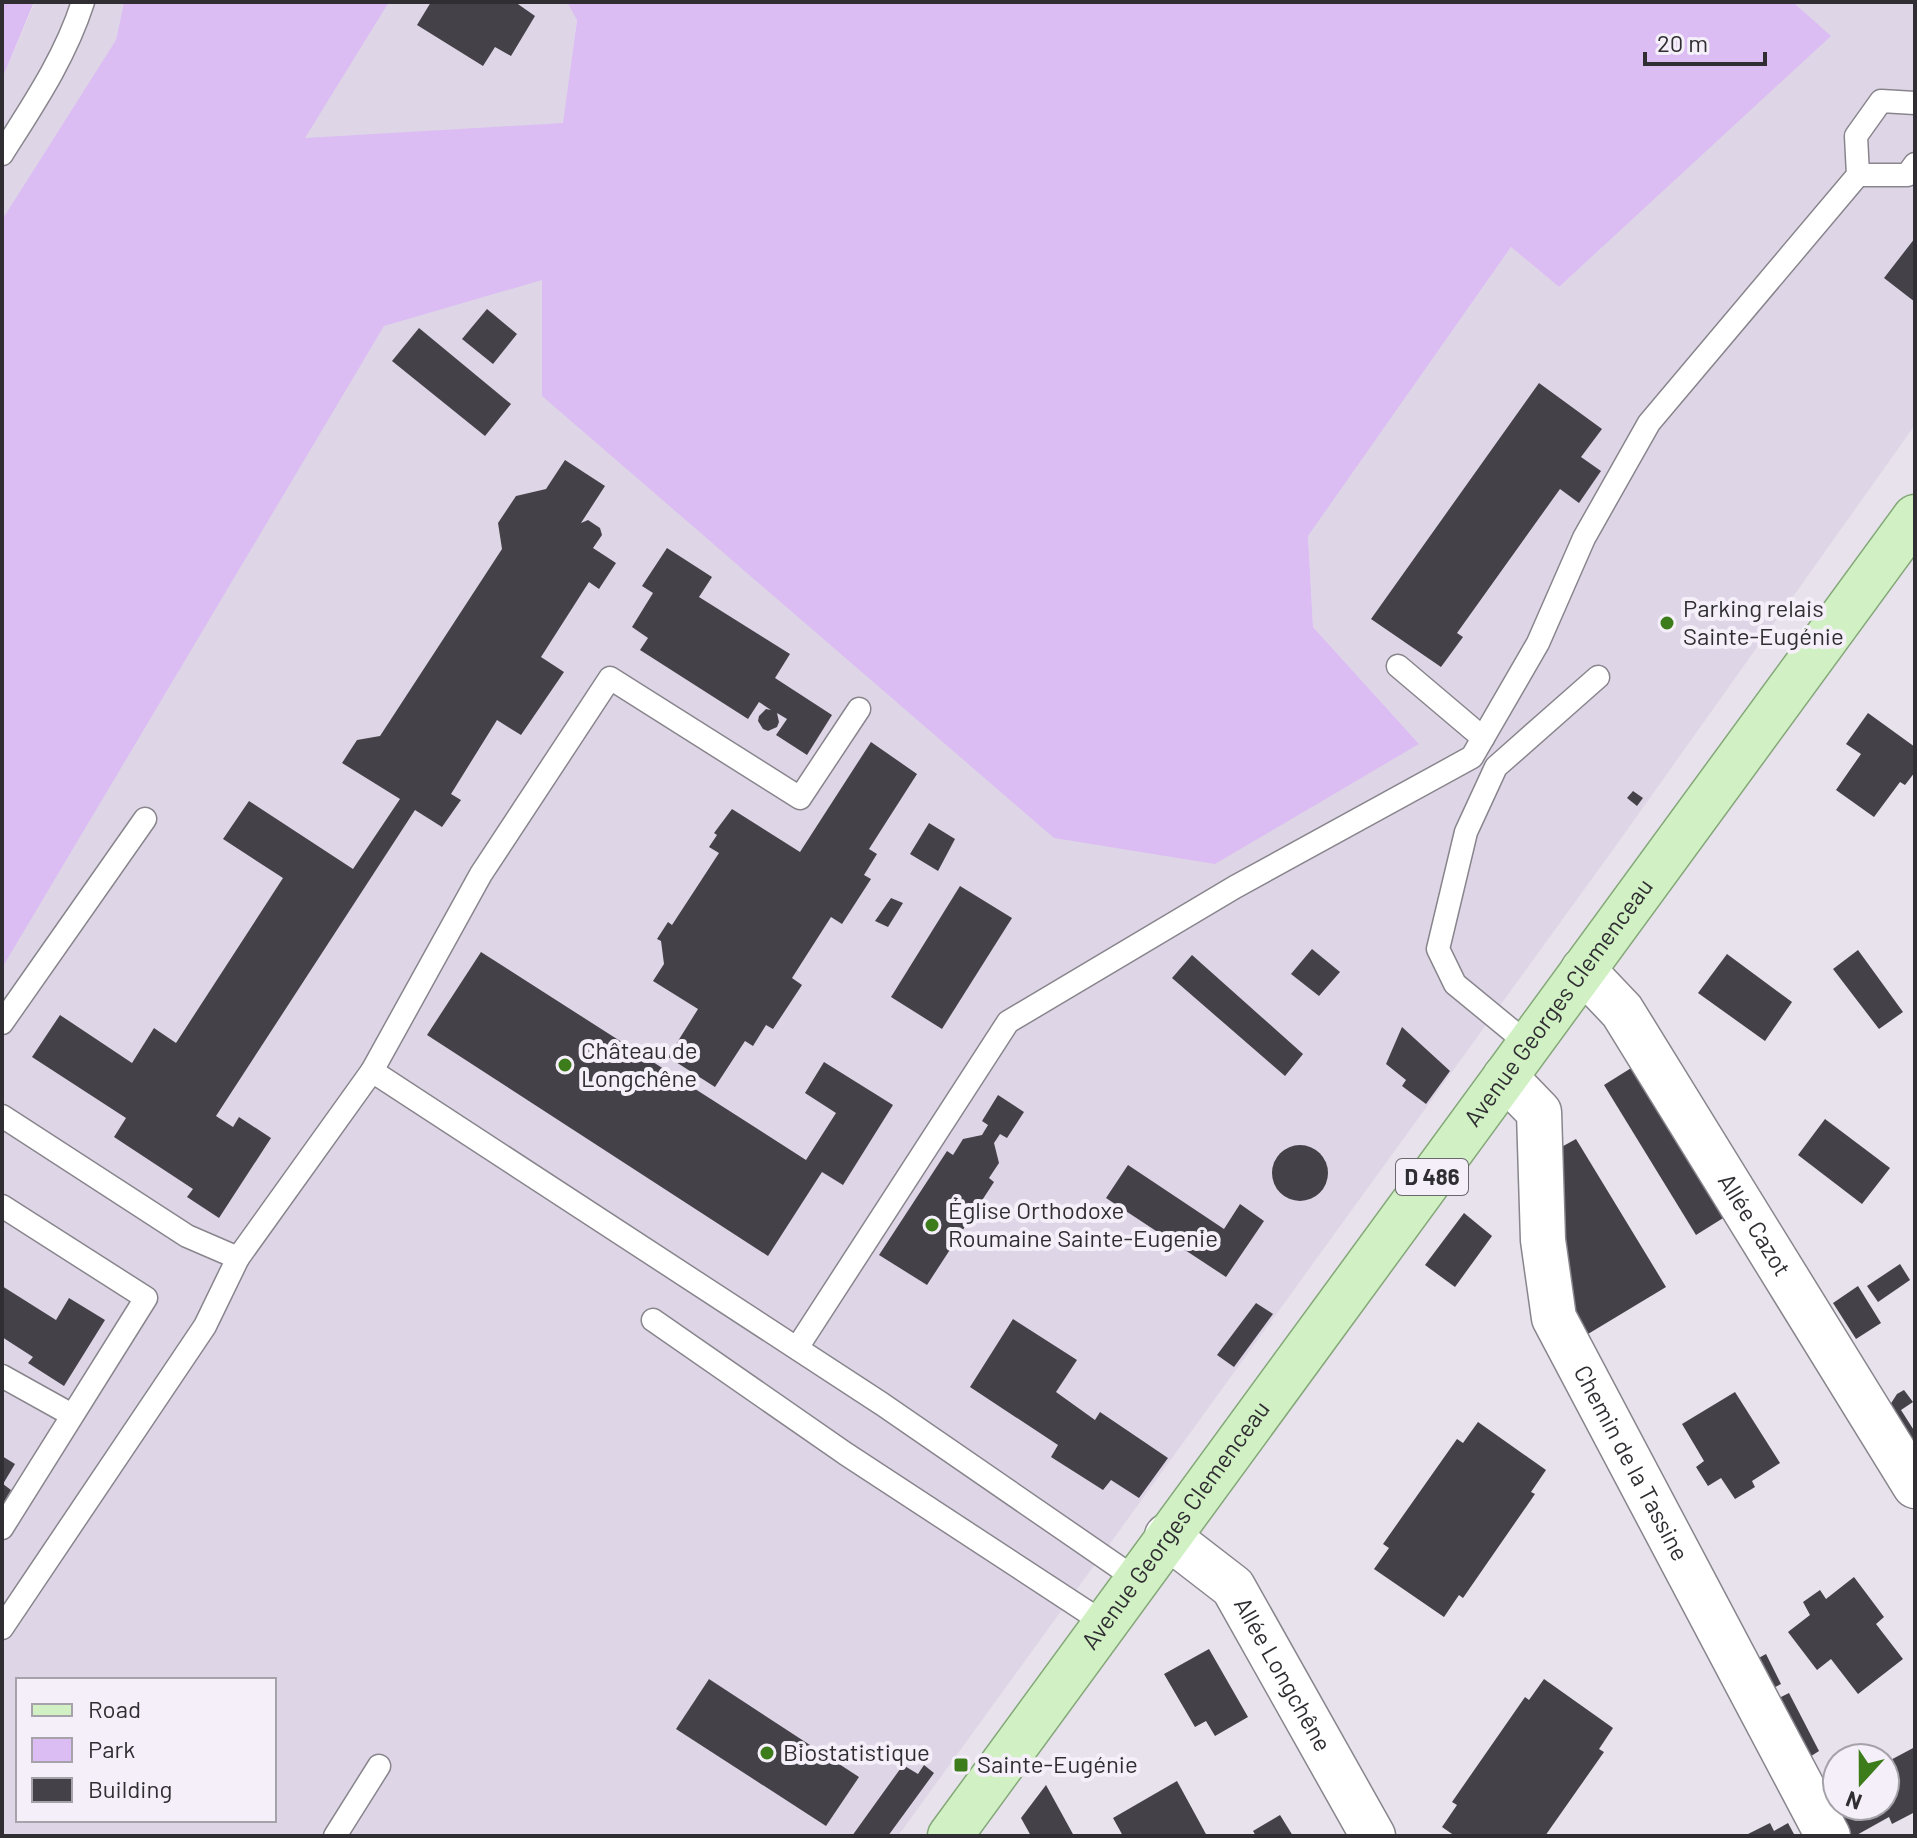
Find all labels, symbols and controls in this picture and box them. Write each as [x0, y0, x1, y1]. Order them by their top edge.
scale bar [1645, 16, 1765, 66]
text: 20 m [1657, 28, 1708, 57]
place label: Parking relais Sainte-Eugénie [1683, 593, 1844, 650]
marker: Parking relais Sainte-Eugénie [1658, 614, 1676, 632]
street label: Avenue Georges Clemenceau [1457, 872, 1658, 1131]
place label: Château de Longchêne [581, 1035, 698, 1092]
marker: Château de Longchêne [556, 1056, 574, 1074]
road number: D 486 [1396, 1159, 1468, 1195]
street label: Allée Cazot [1713, 1168, 1798, 1281]
place label: Église Orthodoxe Roumaine Sainte-Eugenie [948, 1195, 1218, 1252]
marker: Église Orthodoxe Roumaine Sainte-Eugenie [923, 1216, 941, 1234]
street label: Chemin de la Tassine [1569, 1360, 1696, 1565]
street label: Avenue Georges Clemenceau [1074, 1395, 1275, 1654]
street label: Allée Longchêne [1229, 1592, 1338, 1756]
legend [16, 1678, 276, 1822]
text: Road [88, 1694, 141, 1723]
text: Park [88, 1734, 135, 1763]
place label: Biostatistique [783, 1737, 930, 1766]
north arrow [1821, 1742, 1901, 1822]
marker: Biostatistique [758, 1744, 776, 1762]
place label: Sainte-Eugénie [977, 1749, 1138, 1778]
marker: Sainte-Eugénie [952, 1756, 970, 1774]
text: Building [88, 1774, 172, 1803]
text: N [1842, 1787, 1865, 1816]

